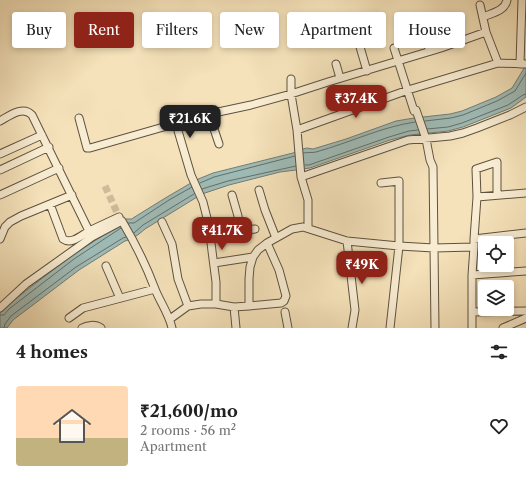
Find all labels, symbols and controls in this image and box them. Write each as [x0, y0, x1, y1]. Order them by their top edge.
chip: Buy [12, 12, 66, 48]
chip: Rent [74, 12, 134, 48]
chip: Filters [142, 12, 212, 48]
chip: New [220, 12, 279, 48]
chip: Apartment [287, 12, 386, 48]
chip: House [394, 12, 465, 48]
pin: ₹37.4K [323, 85, 389, 119]
text: ₹37.4K [335, 90, 377, 106]
pin: ₹21.6K [157, 105, 223, 139]
text: ₹21.6K [169, 110, 211, 126]
pin: ₹41.7K [189, 217, 255, 251]
text: ₹41.7K [201, 222, 243, 238]
map controls [478, 236, 514, 316]
button: locate [478, 236, 514, 272]
pin: ₹49K [338, 251, 386, 285]
text: ₹49K [345, 256, 379, 272]
button: layers [478, 280, 514, 316]
icon: filters [488, 341, 510, 363]
text: 4 homes [16, 342, 88, 362]
text: ₹21,600/mo [140, 401, 238, 421]
icon: home [48, 402, 96, 450]
icon: heart [488, 415, 510, 437]
text: 2 rooms · 56 m² [140, 422, 236, 438]
text: Apartment [140, 438, 207, 454]

